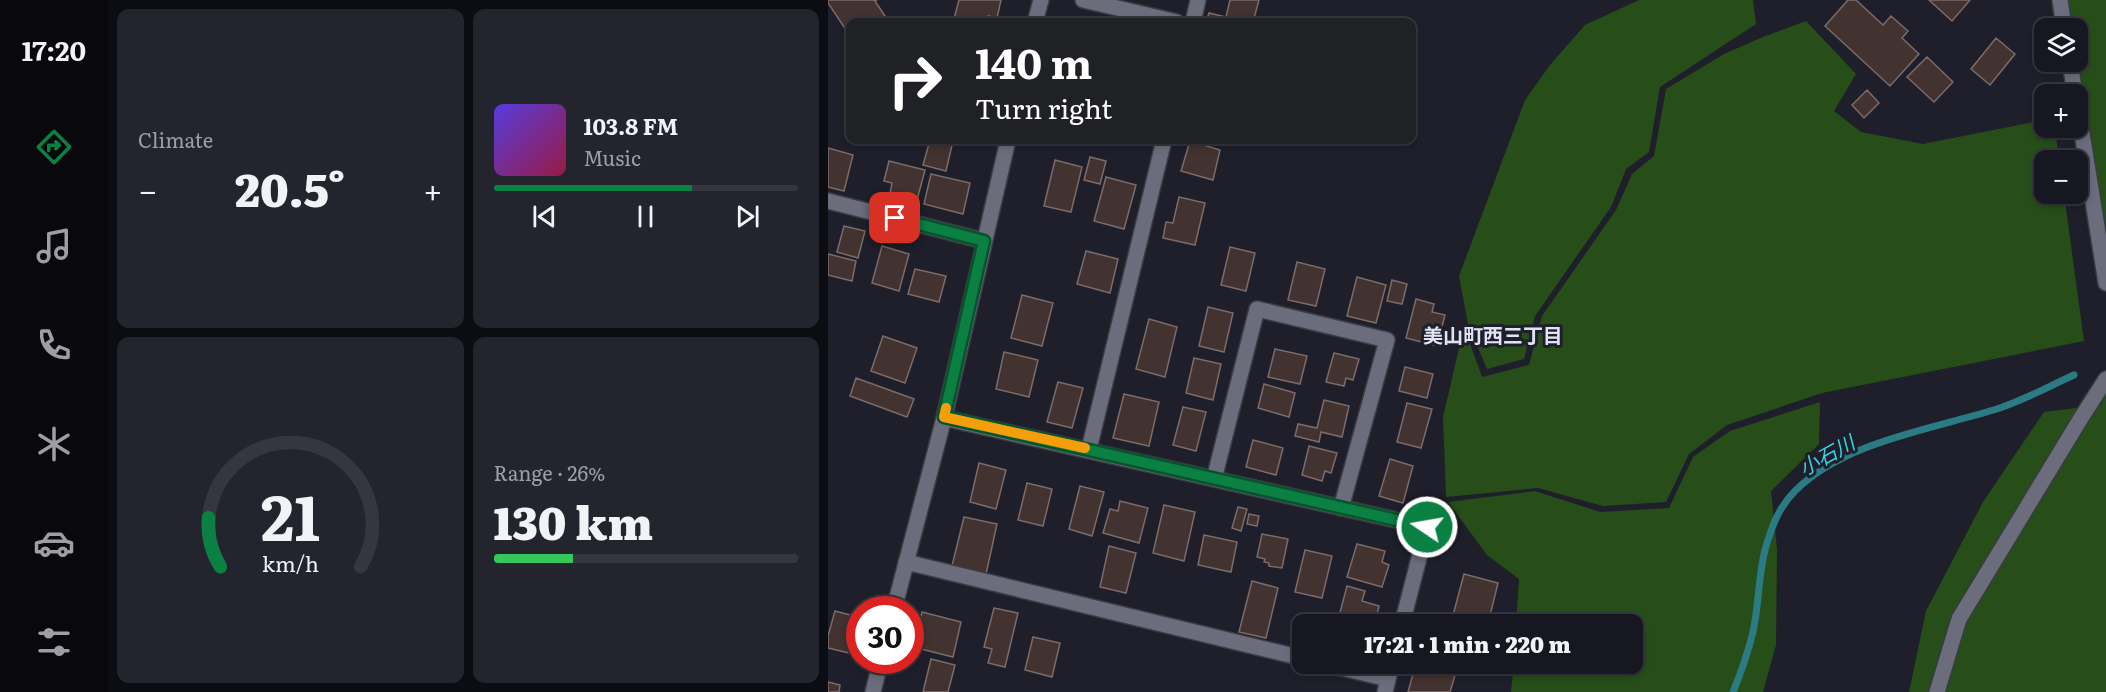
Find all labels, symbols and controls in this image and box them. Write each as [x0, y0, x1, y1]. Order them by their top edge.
map controls [2034, 18, 2088, 204]
button: layers [2034, 18, 2088, 72]
text: 17:20 [22, 29, 86, 69]
text: 140 m [975, 30, 1092, 92]
icon: right [876, 42, 954, 120]
button: + [2034, 84, 2088, 138]
text: Turn right [975, 87, 1112, 127]
text: 103.8 FM [584, 109, 678, 142]
text: Climate [138, 124, 213, 154]
icon: directions [33, 126, 75, 168]
text: Music [584, 142, 641, 172]
button: − [2034, 150, 2088, 204]
text: 20.5° [235, 154, 345, 221]
text: − [138, 164, 157, 213]
text: + [423, 164, 442, 213]
pin [869, 192, 920, 243]
icon: previous [528, 200, 561, 233]
icon: pause [629, 200, 662, 233]
icon: next [731, 200, 764, 233]
icon: arrive [878, 201, 911, 234]
icon: music [33, 225, 75, 267]
district label: 美山町西三丁目 [1423, 319, 1563, 349]
icon: phone [33, 324, 75, 366]
icon: climate [33, 423, 75, 465]
water label: 小石川 [1792, 425, 1861, 482]
text: Range · 26% [494, 457, 605, 487]
text: 21 [261, 468, 320, 560]
text: 130 km [494, 487, 653, 554]
position arrow [1395, 495, 1459, 559]
icon: car [33, 522, 75, 564]
text: km/h [262, 547, 319, 579]
speed limit sign: 30 [846, 596, 924, 674]
icon: filters [33, 621, 75, 663]
text: 17:21 · 1 min · 220 m [1364, 627, 1571, 660]

